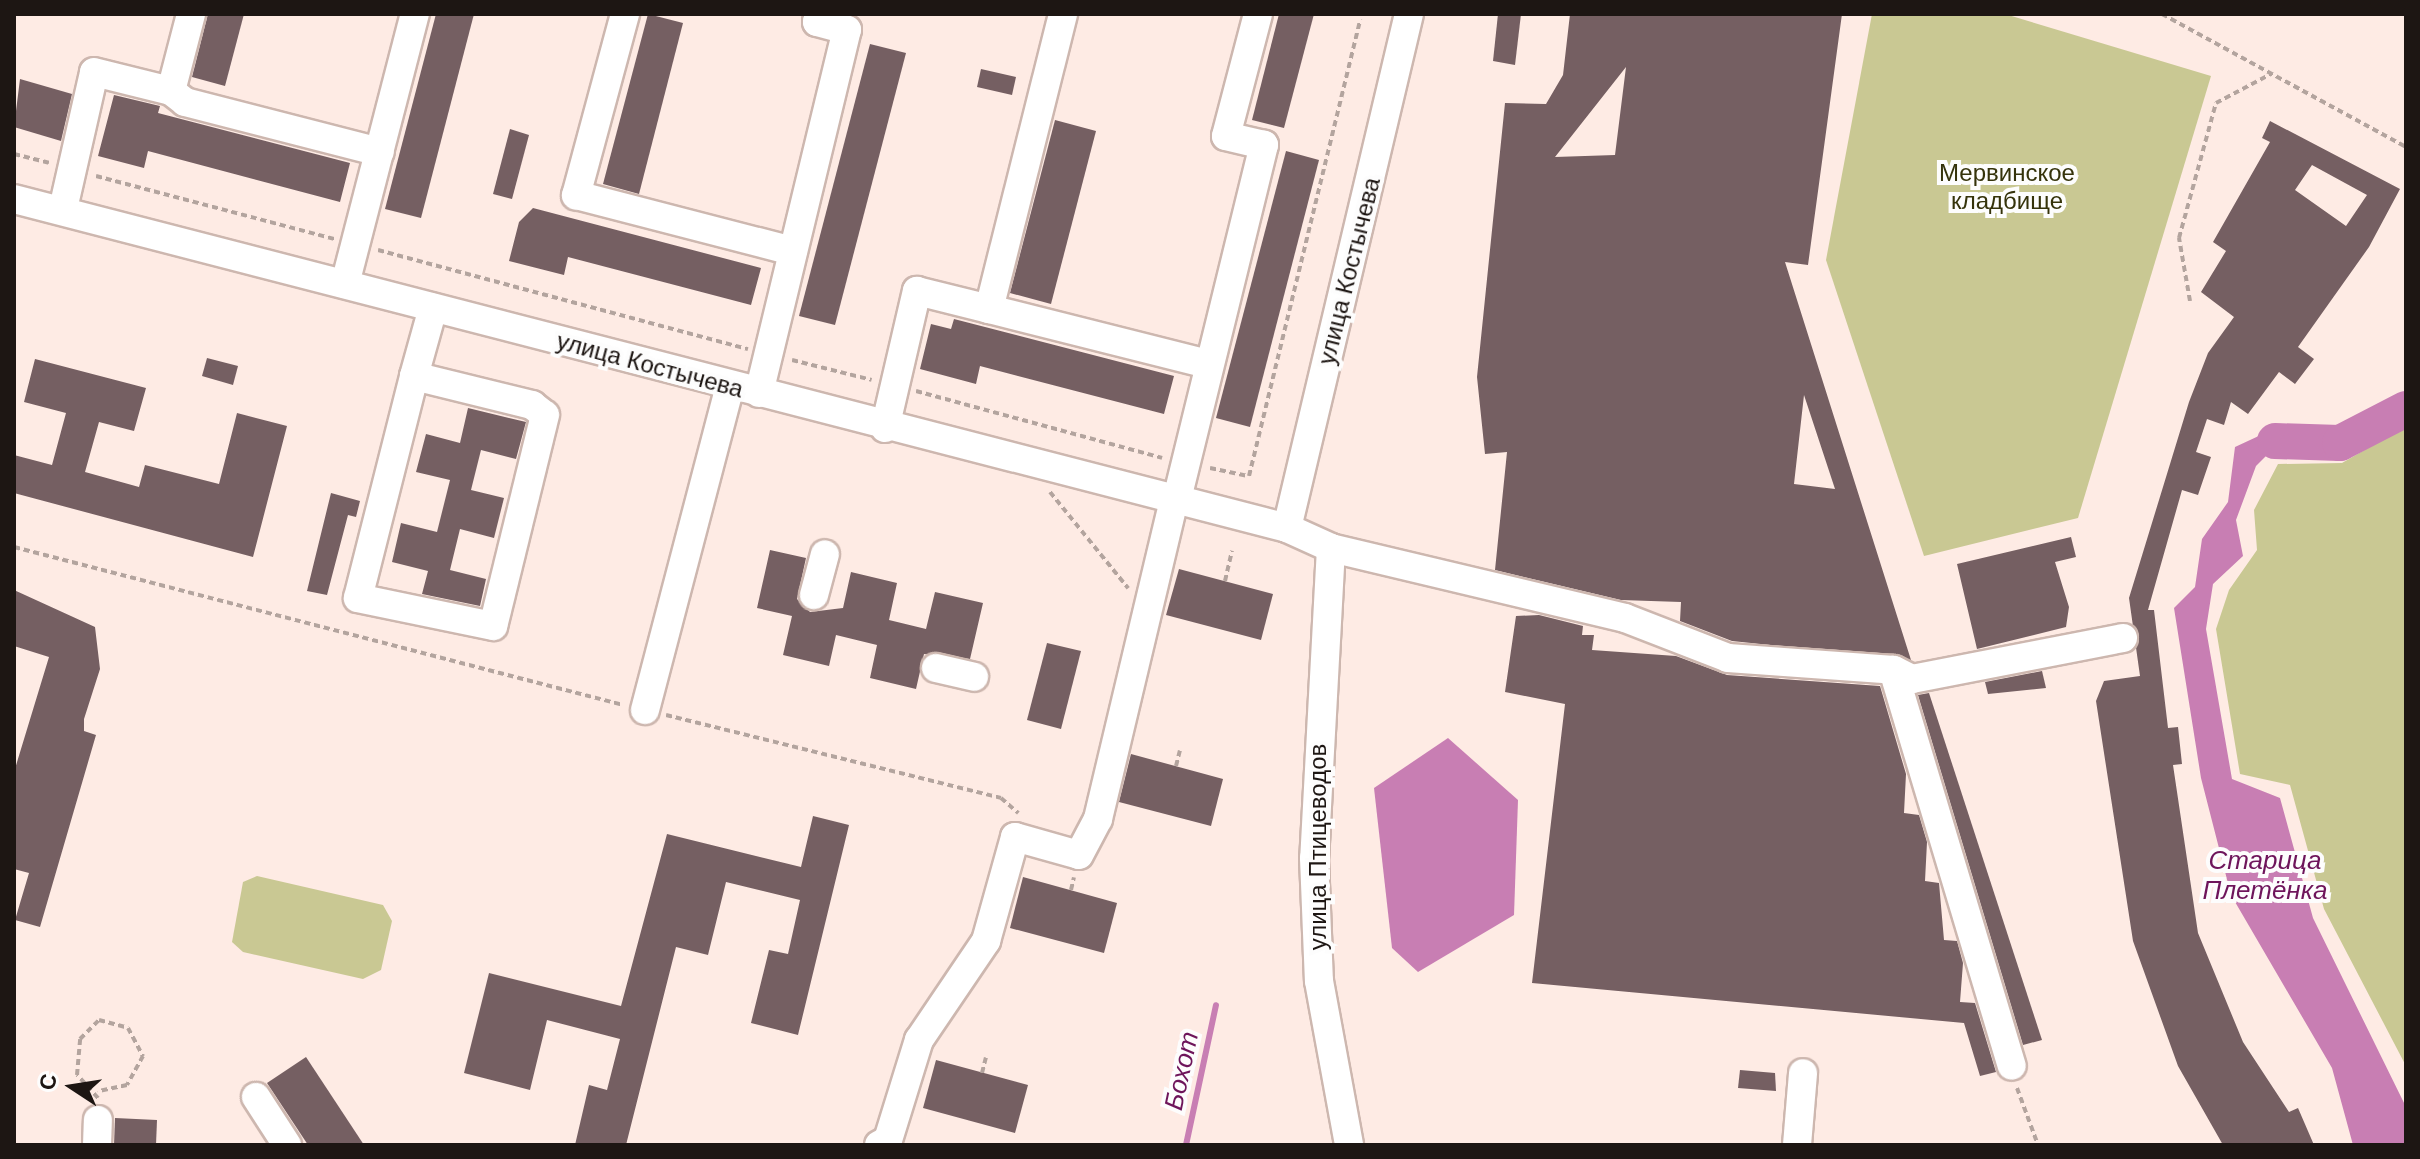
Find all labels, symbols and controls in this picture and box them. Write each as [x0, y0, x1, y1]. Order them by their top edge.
park label: Мервинское кладбище [1939, 159, 2075, 215]
street label: улица Костычева [1312, 174, 1386, 368]
street label: улица Костычева [554, 326, 746, 404]
street label: улица Птицеводов [1304, 744, 1332, 950]
water label: Старица Плетёнка [2203, 845, 2327, 906]
water label: Бохот [1158, 1029, 1206, 1113]
north arrow [32, 1047, 112, 1127]
text: С [34, 1072, 62, 1092]

